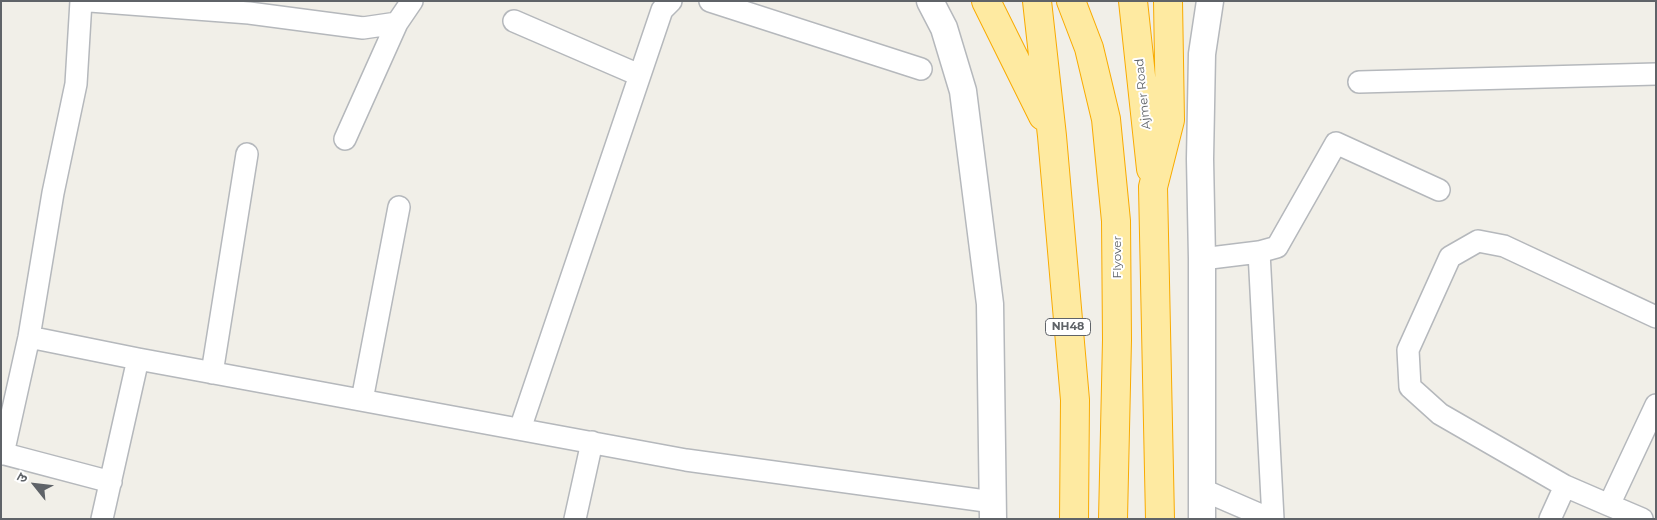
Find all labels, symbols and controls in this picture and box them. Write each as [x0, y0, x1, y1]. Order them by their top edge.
street label: Ajmer Road [1132, 58, 1154, 130]
street label: Flyover [1110, 236, 1124, 278]
road number: NH48 [1046, 318, 1090, 336]
north arrow [10, 460, 60, 510]
text: उ [12, 470, 32, 486]

